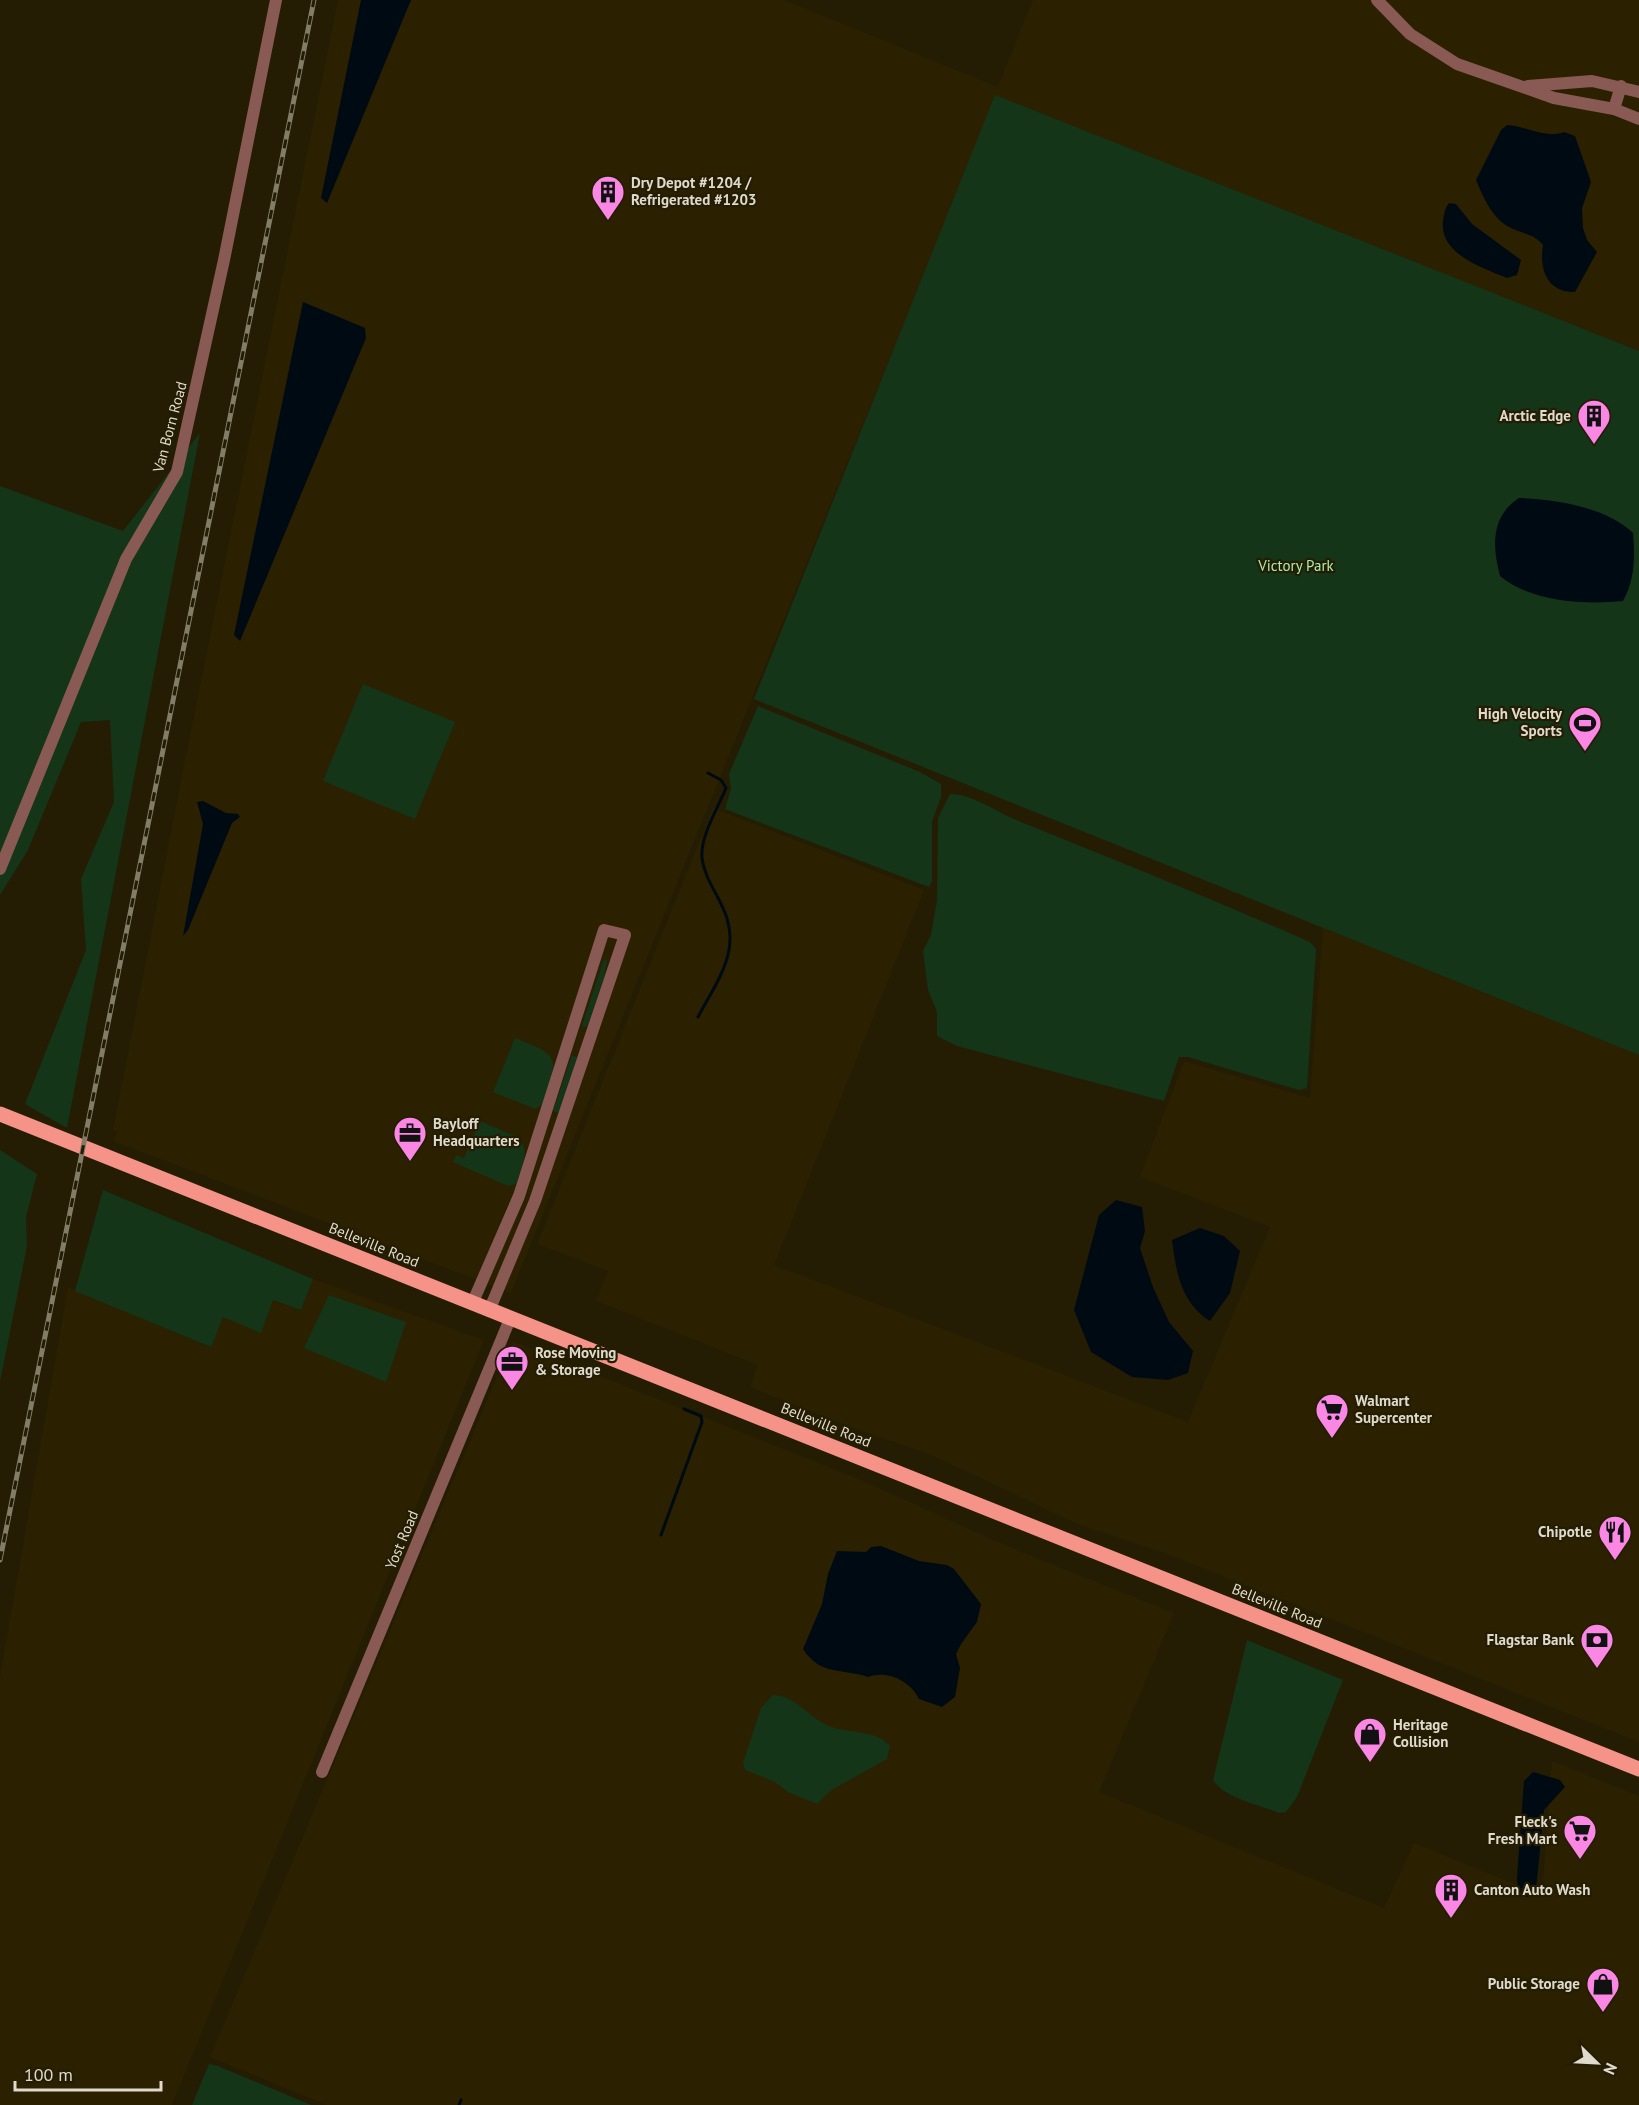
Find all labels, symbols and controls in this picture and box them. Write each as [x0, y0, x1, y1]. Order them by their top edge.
place label: Dry Depot #1204 / Refrigerated #1203 [631, 173, 757, 209]
building icon: Dry Depot #1204 / Refrigerated #1203 [590, 174, 626, 221]
street label: Van Born Road [148, 379, 191, 475]
building icon: Arctic Edge [1576, 398, 1612, 445]
place label: Arctic Edge [1499, 406, 1571, 425]
park label: Victory Park [1257, 556, 1335, 575]
place label: High Velocity Sports [1478, 704, 1563, 740]
sports icon: High Velocity Sports [1567, 705, 1603, 752]
place label: Bayloff Headquarters [433, 1114, 520, 1150]
office icon: Bayloff Headquarters [392, 1115, 428, 1162]
street label: Belleville Road [326, 1218, 422, 1271]
place label: Rose Moving & Storage [535, 1343, 616, 1379]
office icon: Rose Moving & Storage [494, 1344, 530, 1391]
place label: Walmart Supercenter [1355, 1391, 1433, 1427]
supermarket icon: Walmart Supercenter [1314, 1392, 1350, 1439]
street label: Belleville Road [778, 1398, 874, 1451]
street label: Yost Road [381, 1507, 422, 1572]
restaurant icon: Chipotle [1597, 1514, 1633, 1561]
place label: Chipotle [1538, 1522, 1592, 1541]
street label: Belleville Road [1229, 1579, 1325, 1632]
bank icon: Flagstar Bank [1579, 1622, 1615, 1669]
place label: Flagstar Bank [1487, 1630, 1575, 1649]
place label: Heritage Collision [1393, 1715, 1448, 1751]
shop icon: Heritage Collision [1352, 1716, 1388, 1763]
place label: Fleck's Fresh Mart [1488, 1812, 1558, 1848]
supermarket icon: Fleck's Fresh Mart [1562, 1813, 1598, 1860]
building icon: Canton Auto Wash [1433, 1872, 1469, 1919]
place label: Canton Auto Wash [1474, 1880, 1590, 1899]
shop icon: Public Storage [1585, 1966, 1621, 2013]
place label: Public Storage [1488, 1974, 1580, 1993]
north arrow [1567, 2033, 1627, 2093]
scale bar [15, 2054, 160, 2092]
text: N [1599, 2060, 1622, 2078]
text: 100 m [24, 2063, 73, 2086]

